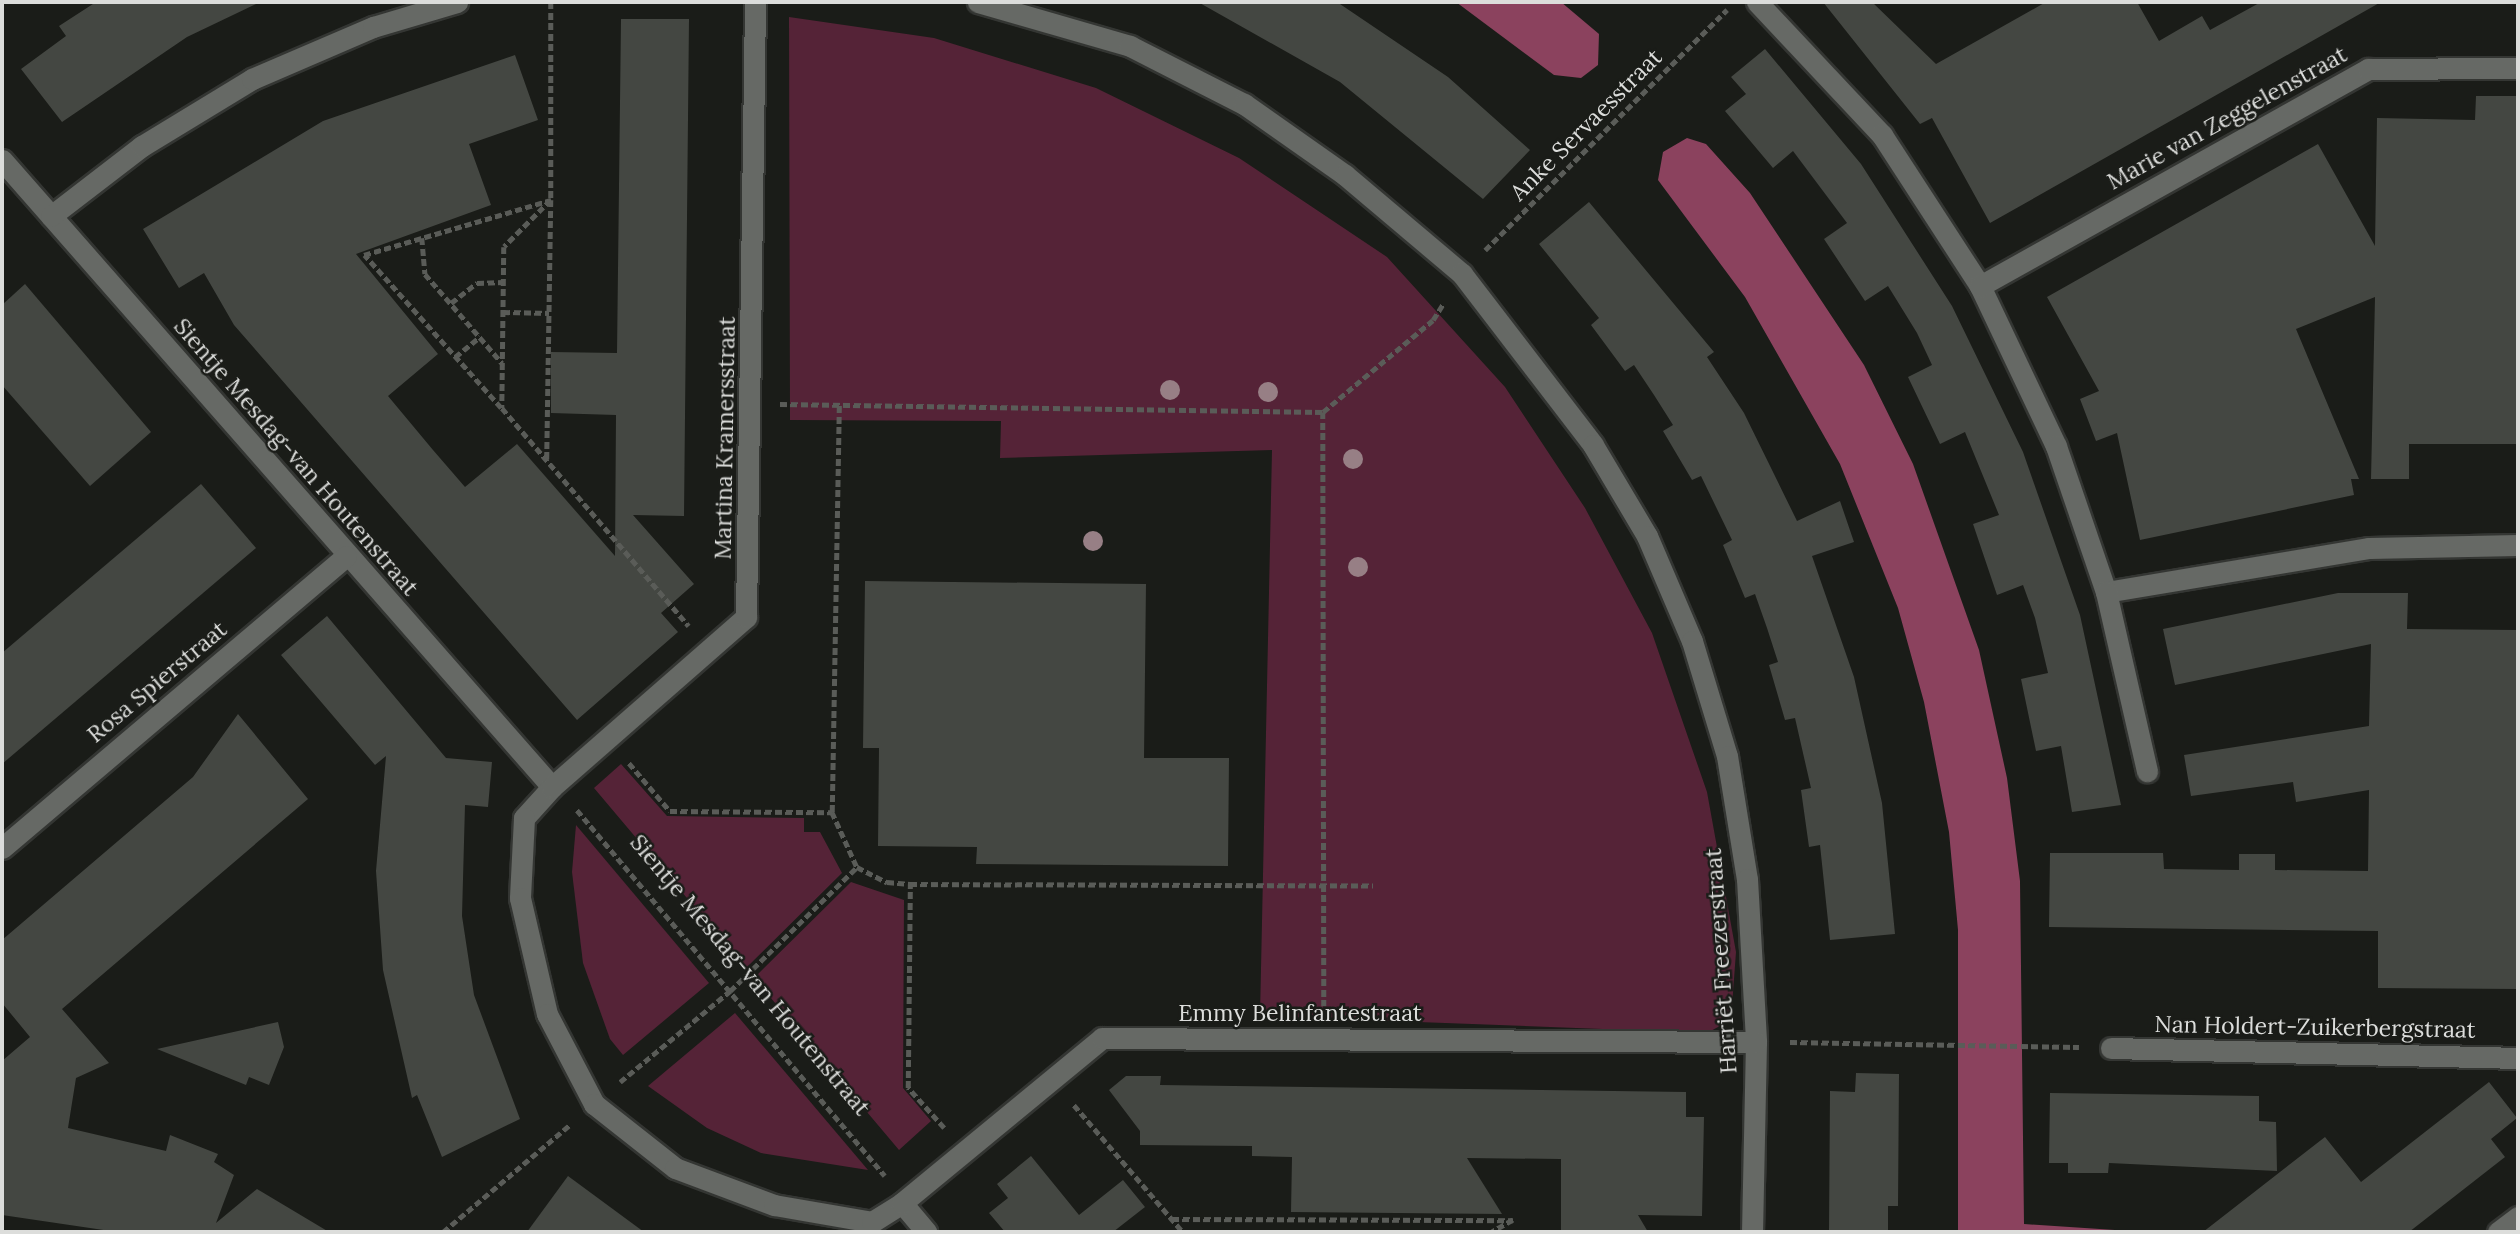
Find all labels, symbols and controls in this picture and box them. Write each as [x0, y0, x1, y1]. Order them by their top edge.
street label: Marie van Zeggelenstraat [2102, 40, 2352, 196]
street label: Anke Servaesstraat [1505, 44, 1667, 206]
street label: Sientje Mesdag-van Houtenstraat [168, 313, 424, 601]
street label: Martina Kramersstraat [709, 316, 741, 560]
street label: Rosa Spierstraat [82, 616, 232, 748]
street label: Sientje Mesdag-van Houtenstraat [624, 829, 876, 1121]
street label: Harriët Freezerstraat [1699, 847, 1743, 1075]
street label: Emmy Belinfantestraat [1178, 999, 1422, 1027]
street label: Nan Holdert-Zuikerbergstraat [2154, 1010, 2476, 1044]

